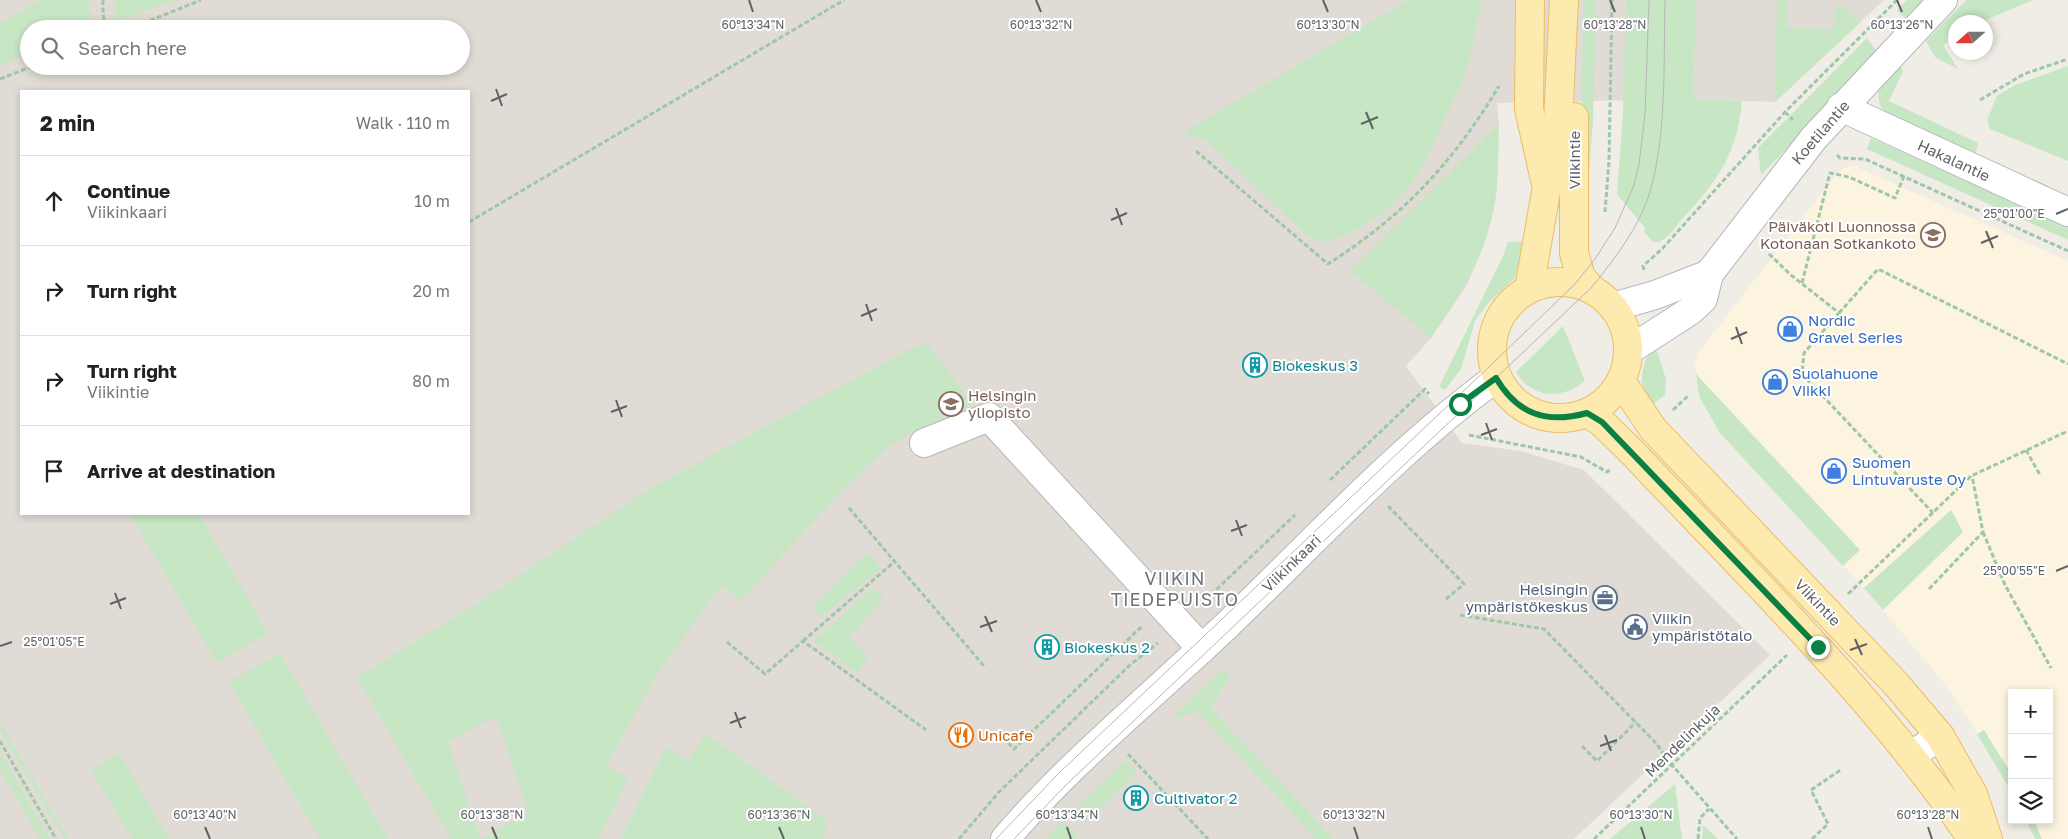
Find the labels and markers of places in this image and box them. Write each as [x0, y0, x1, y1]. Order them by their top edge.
place label: Päiväkoti Luonnossa Kotonaan Sotkankoto [1760, 217, 1916, 252]
school or university icon: Päiväkoti Luonnossa Kotonaan Sotkankoto [1920, 222, 1946, 248]
place label: Nordic Gravel Series [1808, 311, 1903, 346]
shop icon: Nordic Gravel Series [1777, 316, 1803, 342]
building icon: Biokeskus 3 [1242, 352, 1268, 378]
place label: Biokeskus 3 [1272, 356, 1358, 374]
place label: Suolahuone Viikki [1792, 364, 1878, 399]
shop icon: Suolahuone Viikki [1762, 369, 1788, 395]
place label: Helsingin yliopisto [968, 386, 1037, 421]
school or university icon: Helsingin yliopisto [938, 391, 964, 417]
place label: Suomen Lintuvaruste Oy [1852, 453, 1967, 488]
shop icon: Suomen Lintuvaruste Oy [1821, 458, 1847, 484]
place label: Helsingin ympäristökeskus [1465, 580, 1588, 615]
office icon: Helsingin ympäristökeskus [1592, 585, 1618, 611]
place label: Viikin ympäristötalo [1652, 609, 1752, 644]
public building icon: Viikin ympäristötalo [1622, 614, 1648, 640]
building icon: Biokeskus 2 [1034, 634, 1060, 660]
place label: Biokeskus 2 [1064, 638, 1150, 656]
restaurant icon: Unicafe [948, 722, 974, 748]
place label: Unicafe [978, 726, 1033, 744]
building icon: Cultivator 2 [1123, 785, 1149, 811]
place label: Cultivator 2 [1154, 789, 1237, 807]

